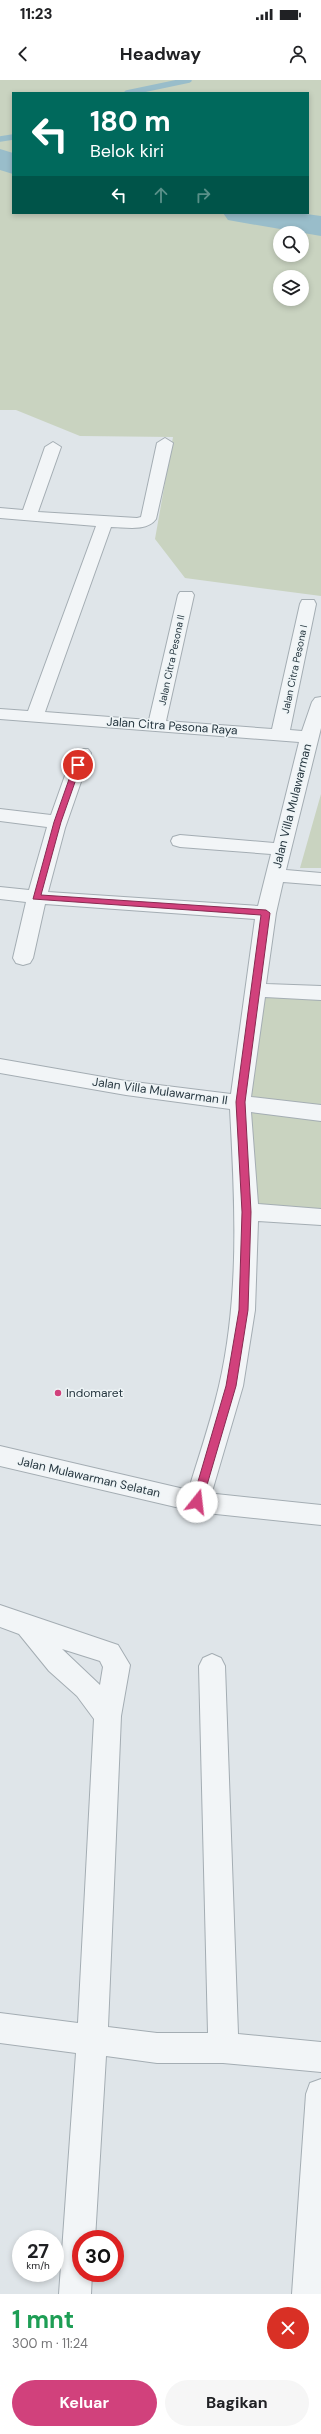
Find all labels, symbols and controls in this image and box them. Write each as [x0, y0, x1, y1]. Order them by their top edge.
text: 11:23 [20, 4, 52, 24]
text: Headway [120, 42, 201, 66]
icon: back [12, 43, 34, 65]
icon: person [287, 43, 309, 65]
text: 180 m [90, 103, 171, 140]
icon: left [24, 108, 76, 160]
text: Belok kiri [90, 139, 164, 163]
icon: left [108, 184, 130, 206]
icon: ahead [150, 184, 172, 206]
icon: right [192, 184, 214, 206]
map controls [273, 226, 309, 306]
button: search [273, 226, 309, 262]
button: layers [273, 270, 309, 306]
street label: Jalan Citra Pesona II [156, 614, 187, 707]
street label: Jalan Citra Pesona I [279, 624, 310, 715]
street label: Jalan Citra Pesona Raya [106, 713, 238, 739]
street label: Jalan Villa Mulawarman [269, 742, 315, 870]
pin [61, 748, 95, 782]
icon: arrive [67, 754, 89, 776]
street label: Jalan Villa Mulawarman II [91, 1074, 229, 1108]
place label: Indomaret [66, 1385, 123, 1401]
marker: Indomaret [53, 1388, 63, 1398]
street label: Jalan Mulawarman Selatan [16, 1453, 162, 1501]
position arrow [176, 1481, 218, 1523]
speed limit sign: 30 [72, 2230, 124, 2282]
text: 27 [27, 2238, 49, 2264]
text: km/h [26, 2259, 50, 2272]
text: 1 mnt [12, 2304, 74, 2335]
button: close [267, 2307, 309, 2349]
text: 300 m · 11:24 [12, 2335, 88, 2352]
button: Keluar [12, 2380, 157, 2426]
button: Bagikan [165, 2380, 309, 2426]

